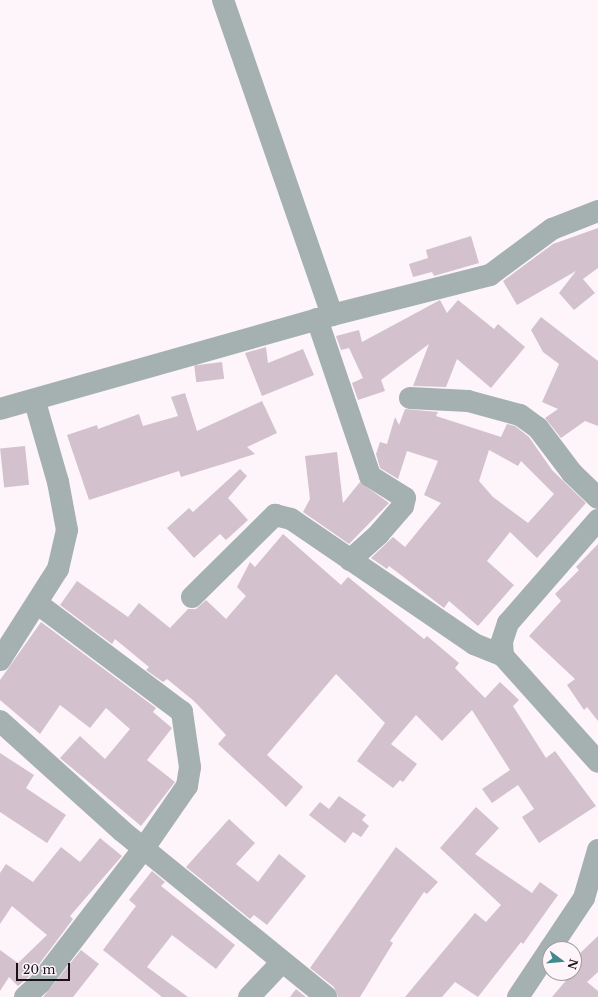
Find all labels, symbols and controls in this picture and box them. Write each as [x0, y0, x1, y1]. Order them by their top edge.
north arrow [542, 941, 582, 981]
scale bar [18, 955, 72, 981]
text: N [564, 957, 581, 971]
text: 20 m [23, 962, 55, 977]

